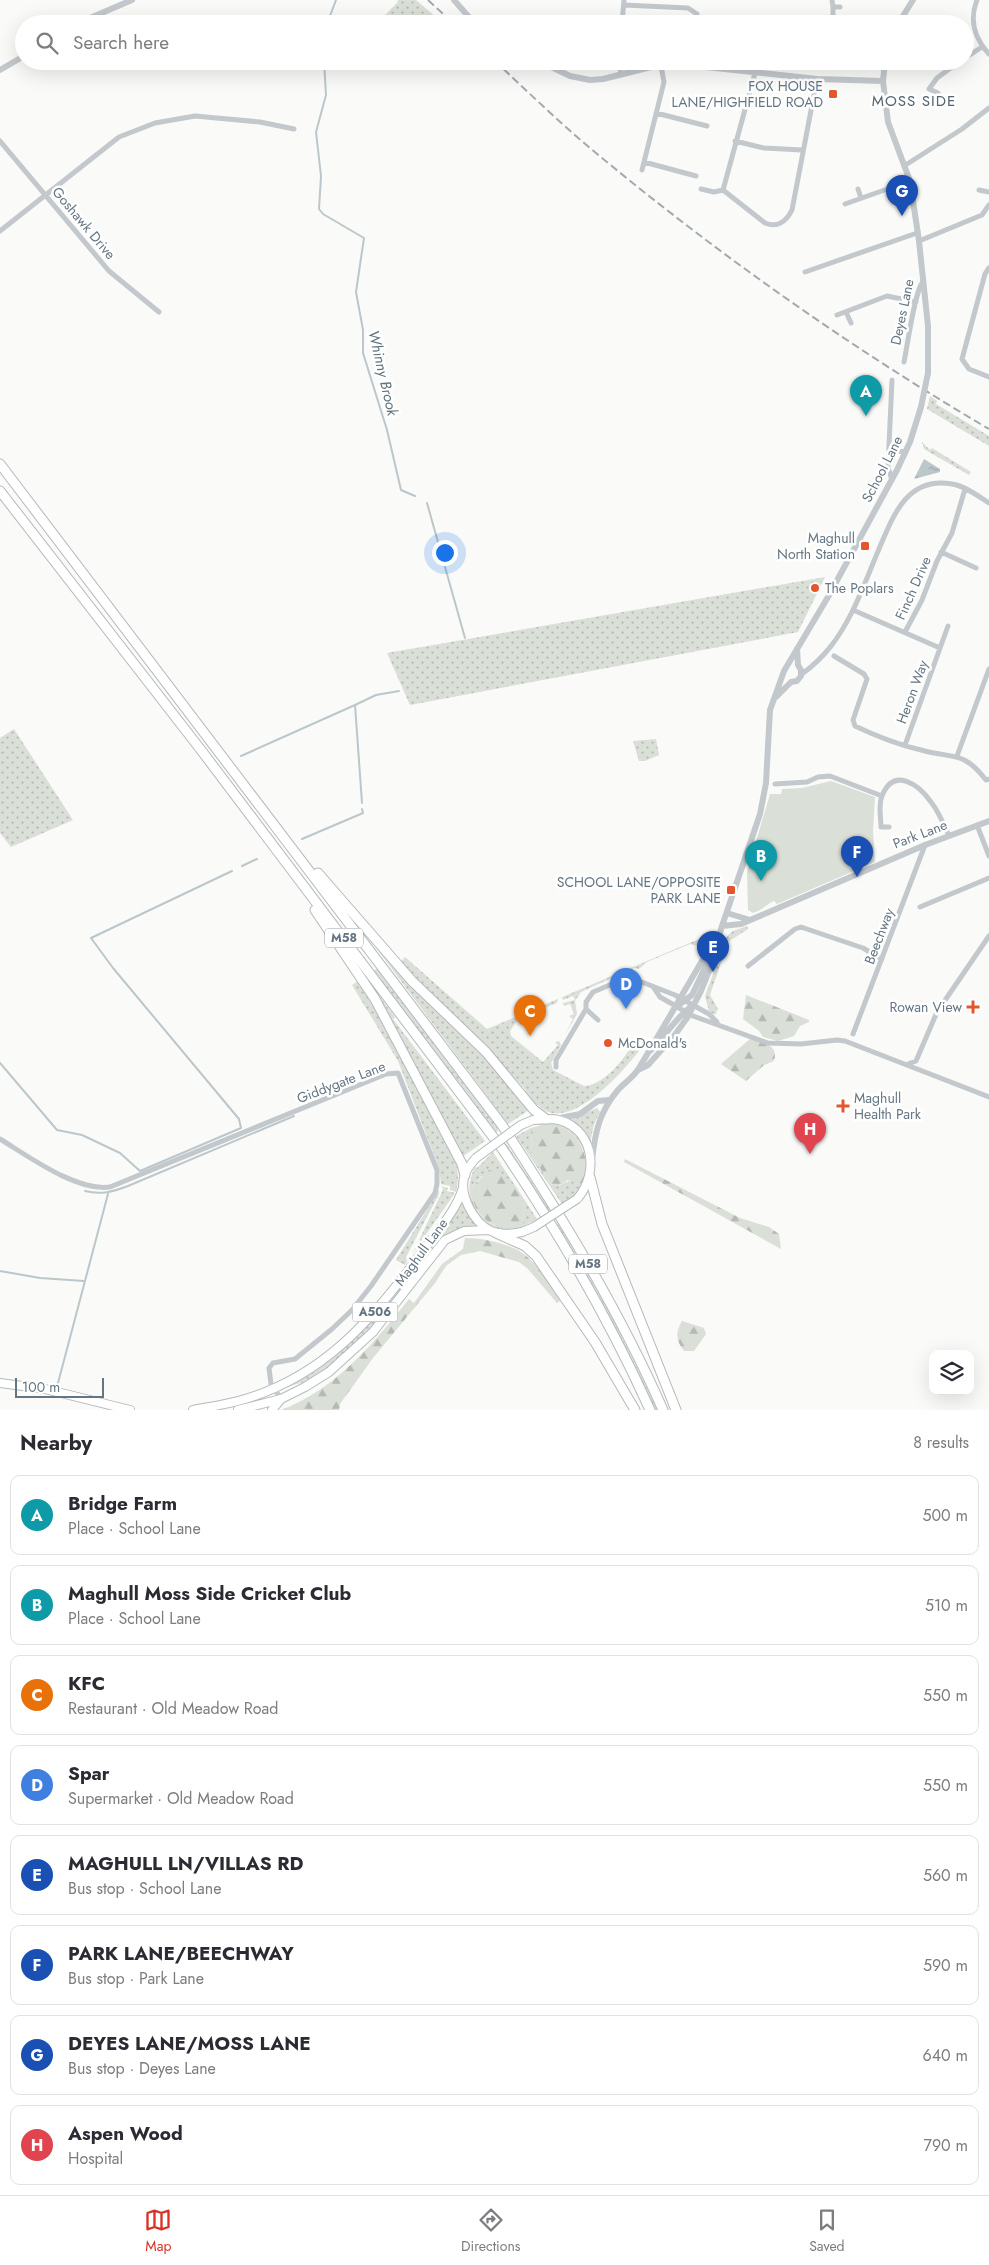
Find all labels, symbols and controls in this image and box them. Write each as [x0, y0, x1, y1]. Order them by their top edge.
search box [15, 15, 974, 70]
icon: search [33, 29, 61, 57]
text: Search here [73, 29, 169, 56]
place label: FOX HOUSE LANE/HIGHFIELD ROAD [672, 76, 823, 112]
marker: FOX HOUSE LANE/HIGHFIELD ROAD [827, 88, 839, 100]
district label: MOSS SIDE [872, 90, 956, 112]
pin: G [886, 175, 918, 216]
street label: Goshawk Drive [48, 182, 120, 264]
street label: Deyes Lane [885, 277, 919, 347]
water label: Whinny Brook [362, 328, 404, 419]
pin: A [850, 375, 882, 416]
street label: School Lane [857, 432, 907, 506]
place label: Maghull North Station [777, 528, 855, 564]
your location [432, 540, 458, 566]
marker: Maghull North Station [859, 540, 871, 552]
street label: Finch Drive [890, 553, 936, 623]
place label: The Poplars [825, 578, 894, 598]
marker: The Poplars [809, 582, 821, 594]
street label: Heron Way [891, 657, 933, 727]
street label: Park Lane [890, 814, 950, 854]
pin: F [841, 836, 873, 877]
pin: B [745, 840, 777, 881]
place label: SCHOOL LANE/OPPOSITE PARK LANE [557, 872, 721, 908]
marker: SCHOOL LANE/OPPOSITE PARK LANE [725, 884, 737, 896]
street label: Beechway [859, 904, 899, 967]
road number: M58 [325, 928, 363, 948]
pin: E [697, 931, 729, 972]
pin: D [610, 968, 642, 1009]
pin: C [514, 995, 546, 1036]
place label: Rowan View [890, 997, 962, 1017]
marker: Rowan View [966, 1000, 980, 1014]
place label: McDonald's [618, 1033, 687, 1053]
marker: McDonald's [602, 1037, 614, 1049]
street label: Giddygate Lane [294, 1056, 388, 1108]
place label: Maghull Health Park [854, 1088, 922, 1124]
marker: Maghull Health Park [836, 1099, 850, 1113]
pin: H [794, 1113, 826, 1154]
street label: Maghull Lane [390, 1214, 452, 1290]
road number: M58 [569, 1254, 607, 1274]
road number: A506 [352, 1302, 398, 1321]
map controls [929, 1350, 974, 1395]
button: layers [929, 1350, 974, 1395]
scale bar [15, 1375, 104, 1398]
text: 100 m [22, 1377, 60, 1397]
text: Nearby [20, 1428, 92, 1458]
text: 8 results [913, 1431, 969, 1454]
text: Bridge Farm [68, 1490, 177, 1517]
text: A [31, 1504, 43, 1527]
text: 500 m [922, 1504, 968, 1527]
text: Place · School Lane [68, 1517, 201, 1540]
text: Maghull Moss Side Cricket Club [68, 1580, 351, 1607]
text: B [32, 1594, 42, 1617]
text: 510 m [925, 1594, 968, 1617]
text: Place · School Lane [68, 1607, 201, 1630]
text: KFC [68, 1670, 105, 1697]
text: C [31, 1684, 43, 1707]
text: 550 m [923, 1684, 968, 1707]
text: Restaurant · Old Meadow Road [68, 1697, 278, 1720]
text: Spar [68, 1760, 110, 1787]
text: D [31, 1774, 43, 1797]
text: 550 m [923, 1774, 968, 1797]
text: Supermarket · Old Meadow Road [68, 1787, 294, 1810]
text: MAGHULL LN/VILLAS RD [68, 1850, 304, 1877]
text: E [32, 1864, 42, 1887]
text: 560 m [923, 1864, 968, 1887]
text: Bus stop · School Lane [68, 1877, 221, 1900]
text: PARK LANE/BEECHWAY [68, 1940, 294, 1967]
text: F [33, 1954, 41, 1977]
text: 590 m [923, 1954, 968, 1977]
text: Bus stop · Park Lane [68, 1967, 204, 1990]
text: DEYES LANE/MOSS LANE [68, 2030, 311, 2057]
text: G [30, 2044, 44, 2067]
text: 640 m [923, 2044, 968, 2067]
text: Bus stop · Deyes Lane [68, 2057, 216, 2080]
text: Aspen Wood [68, 2120, 183, 2147]
text: H [31, 2134, 43, 2157]
text: 790 m [924, 2134, 968, 2157]
text: Hospital [68, 2147, 123, 2170]
tab: Map [144, 2206, 172, 2256]
tab: Directions [461, 2206, 520, 2256]
tab: Saved [809, 2206, 845, 2256]

